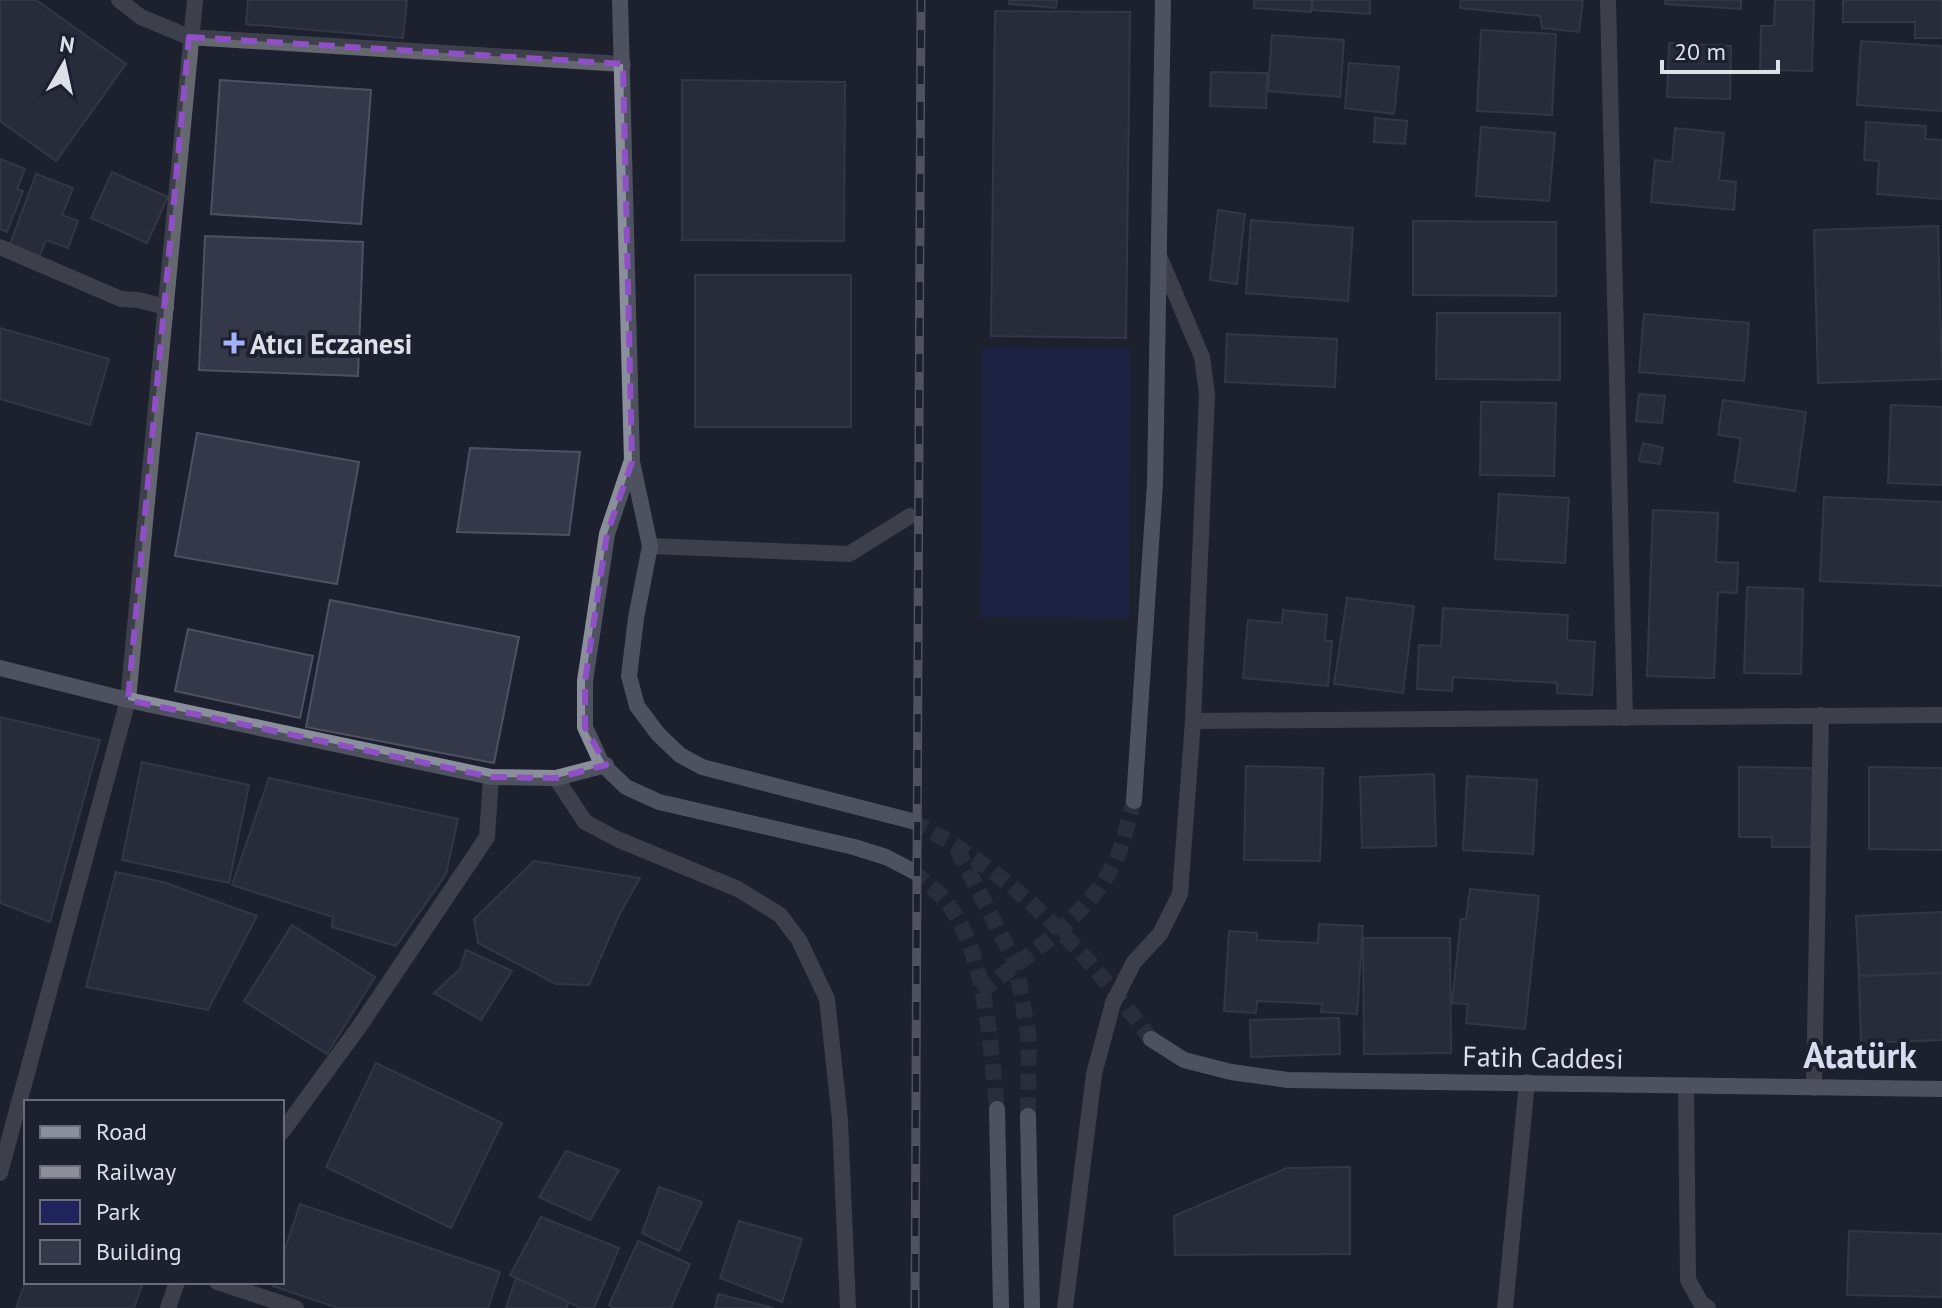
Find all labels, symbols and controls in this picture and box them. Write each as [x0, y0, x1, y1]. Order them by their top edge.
north arrow [24, 24, 104, 104]
scale bar [1662, 24, 1778, 74]
text: N [58, 29, 76, 59]
text: 20 m [1674, 36, 1726, 67]
place label: Atıcı Eczanesi [250, 325, 412, 362]
marker: Atıcı Eczanesi [225, 334, 243, 352]
district label: Atatürk [1803, 1031, 1917, 1078]
street label: Fatih Caddesi [1462, 1037, 1624, 1077]
legend [24, 1100, 284, 1284]
text: Road [96, 1116, 147, 1147]
text: Railway [96, 1156, 176, 1187]
text: Park [96, 1196, 141, 1227]
text: Building [96, 1236, 182, 1267]

